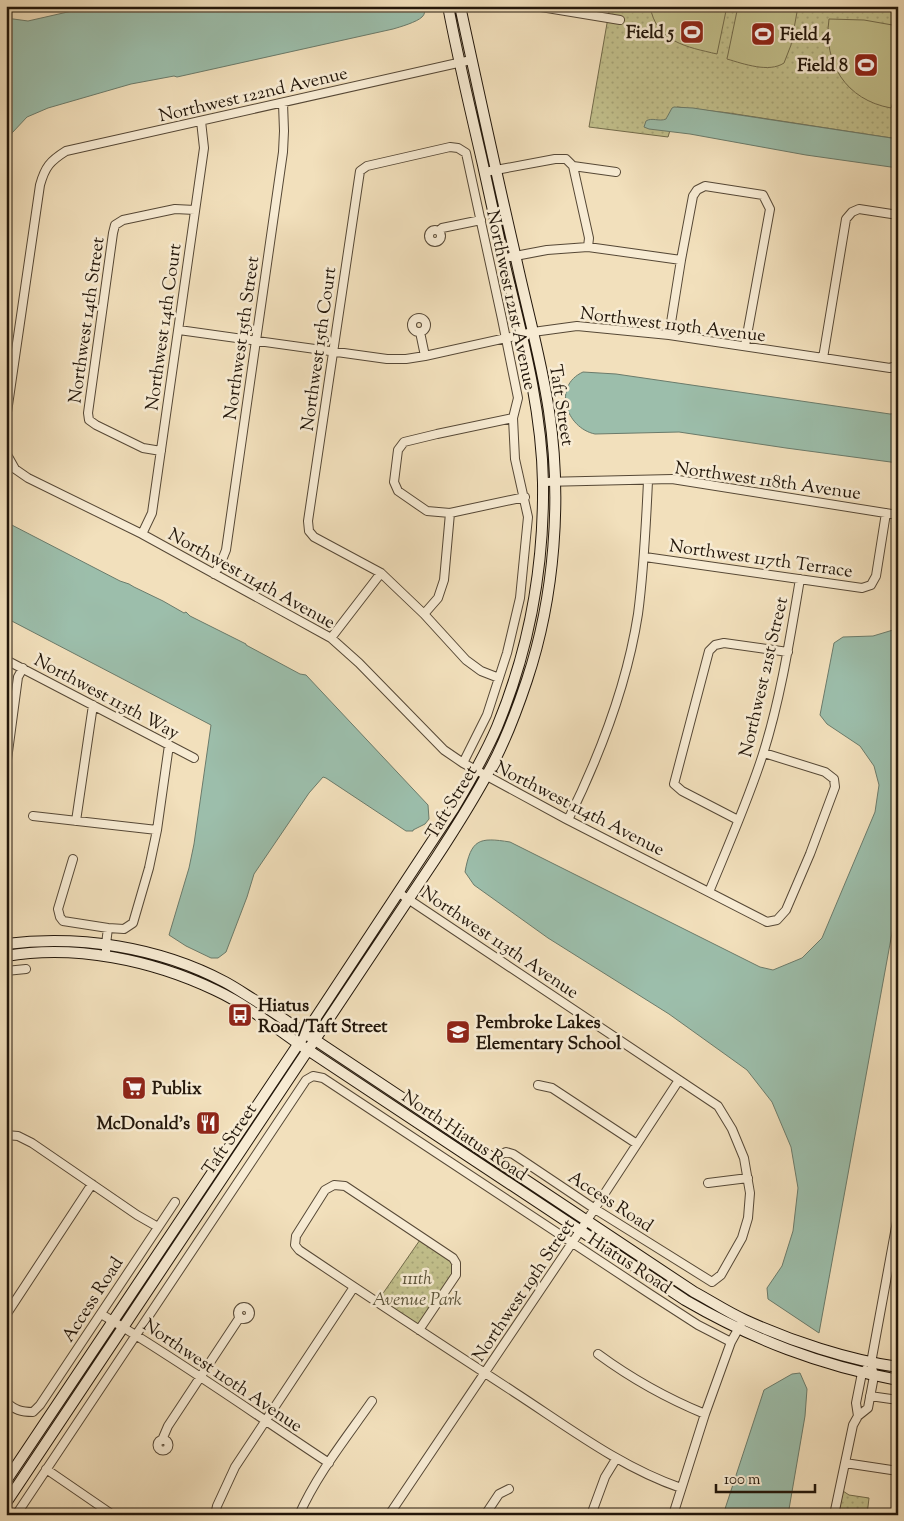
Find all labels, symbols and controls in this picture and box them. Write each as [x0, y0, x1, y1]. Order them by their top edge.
sports icon: Field 5 [679, 19, 705, 45]
place label: Field 5 [626, 21, 675, 47]
sports icon: Field 4 [750, 21, 776, 47]
place label: Field 4 [780, 23, 831, 49]
sports icon: Field 8 [853, 52, 879, 78]
place label: Field 8 [797, 54, 848, 80]
street label: Northwest 122nd Avenue [156, 62, 351, 130]
street label: Northwest 121st Avenue [478, 208, 542, 393]
street label: Northwest 14th Street [63, 235, 113, 405]
street label: Northwest 14th Court [140, 242, 190, 412]
street label: Northwest 15th Street [219, 255, 267, 422]
street label: Northwest 15th Court [296, 265, 344, 433]
street label: Northwest 119th Avenue [578, 302, 767, 350]
street label: Taft Street [541, 363, 579, 448]
street label: Northwest 118th Avenue [673, 456, 862, 508]
street label: Northwest 114th Avenue [163, 523, 339, 637]
street label: Northwest 117th Terrace [667, 534, 854, 586]
street label: Northwest 21st Street [734, 595, 796, 760]
street label: Northwest 113th Way [29, 648, 183, 747]
street label: Northwest 114th Avenue [490, 756, 669, 864]
street label: Taft Street [420, 761, 485, 845]
street label: Northwest 113th Avenue [415, 881, 583, 1006]
place label: Hiatus Road/Taft Street [258, 994, 388, 1041]
bus stop icon: Hiatus Road/Taft Street [227, 1002, 253, 1028]
place label: Pembroke Lakes Elementary School [476, 1011, 622, 1058]
school or university icon: Pembroke Lakes Elementary School [445, 1019, 471, 1045]
supermarket icon: Publix [121, 1075, 147, 1101]
place label: Publix [152, 1077, 202, 1103]
street label: North Hiatus Road [396, 1085, 532, 1188]
street label: Taft Street [197, 1099, 264, 1181]
restaurant icon: McDonald's [195, 1110, 221, 1136]
place label: McDonald's [96, 1112, 190, 1138]
street label: Access Road [562, 1165, 658, 1240]
street label: Northwest 19th Street [467, 1215, 582, 1368]
street label: Hiatus Road [582, 1228, 676, 1302]
street label: Access Road [56, 1252, 131, 1348]
park label: 111th Avenue Park [372, 1267, 462, 1314]
street label: Northwest 110th Avenue [137, 1313, 307, 1440]
scale bar [716, 1461, 815, 1493]
text: 100 m [724, 1470, 761, 1491]

